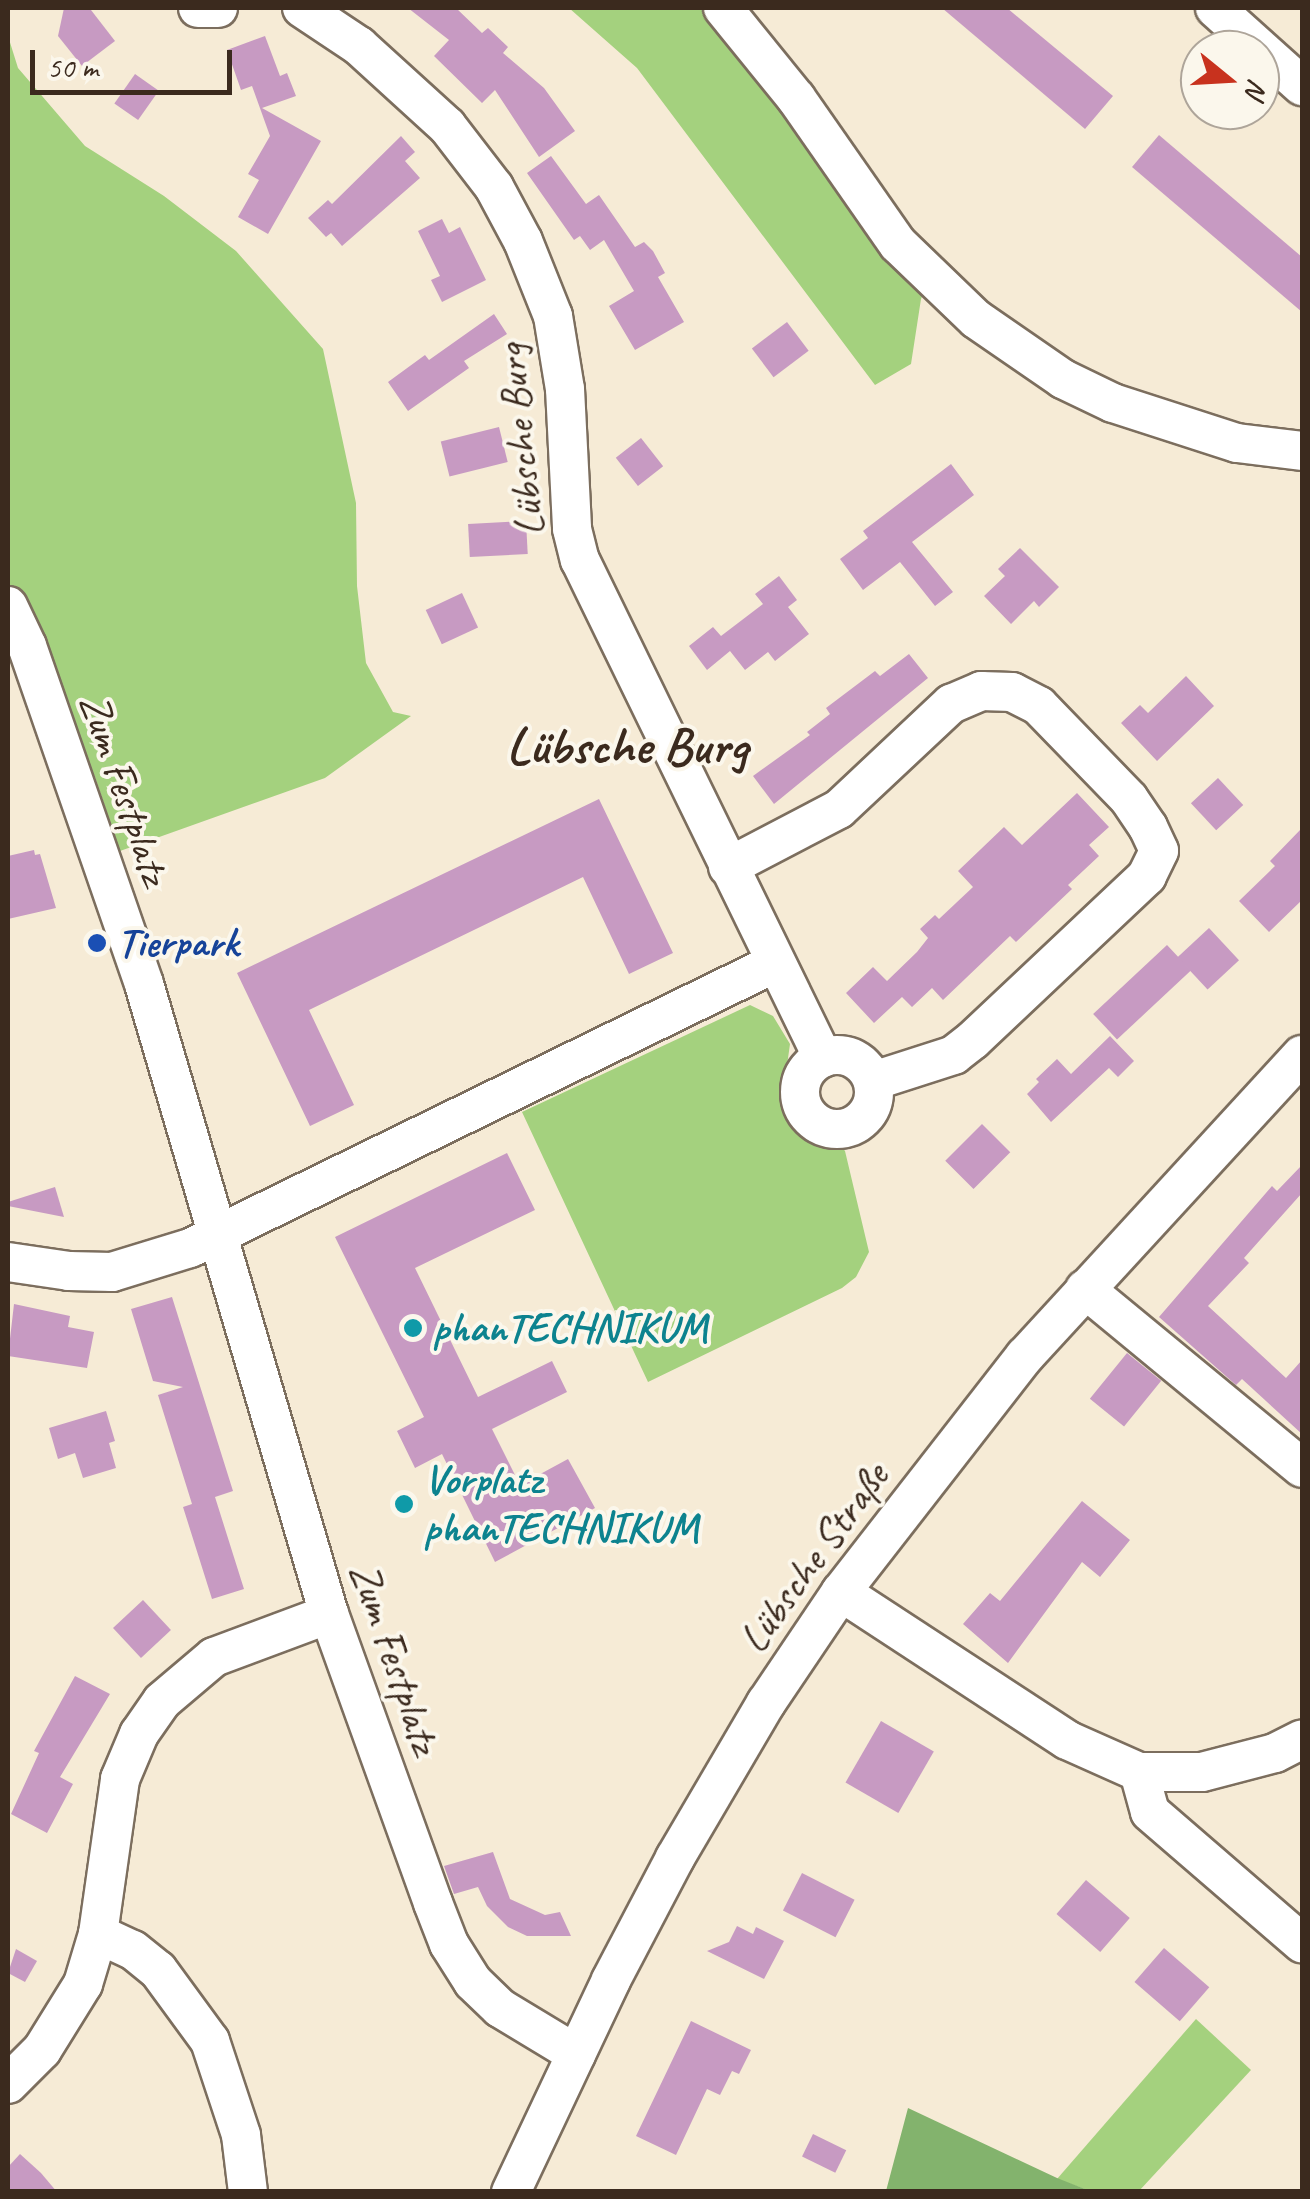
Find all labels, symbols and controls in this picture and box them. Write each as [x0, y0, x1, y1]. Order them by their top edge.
scale bar [35, 30, 238, 92]
north arrow [1180, 30, 1280, 130]
text: 50 m [47, 48, 98, 86]
text: N [1238, 75, 1276, 102]
street label: Lübsche Burg [486, 342, 556, 538]
street label: Zum Festplatz [68, 688, 180, 890]
district label: Lübsche Burg [506, 716, 748, 778]
place label: Tierpark [117, 918, 238, 968]
marker: Tierpark [86, 932, 108, 954]
place label: phanTECHNIKUM [433, 1303, 707, 1353]
marker: phanTECHNIKUM [402, 1317, 424, 1339]
street label: Lübsche Straße [728, 1453, 900, 1663]
place label: Vorplatz phanTECHNIKUM [424, 1455, 698, 1554]
marker: Vorplatz phanTECHNIKUM [393, 1493, 415, 1515]
street label: Zum Festplatz [338, 1557, 450, 1759]

